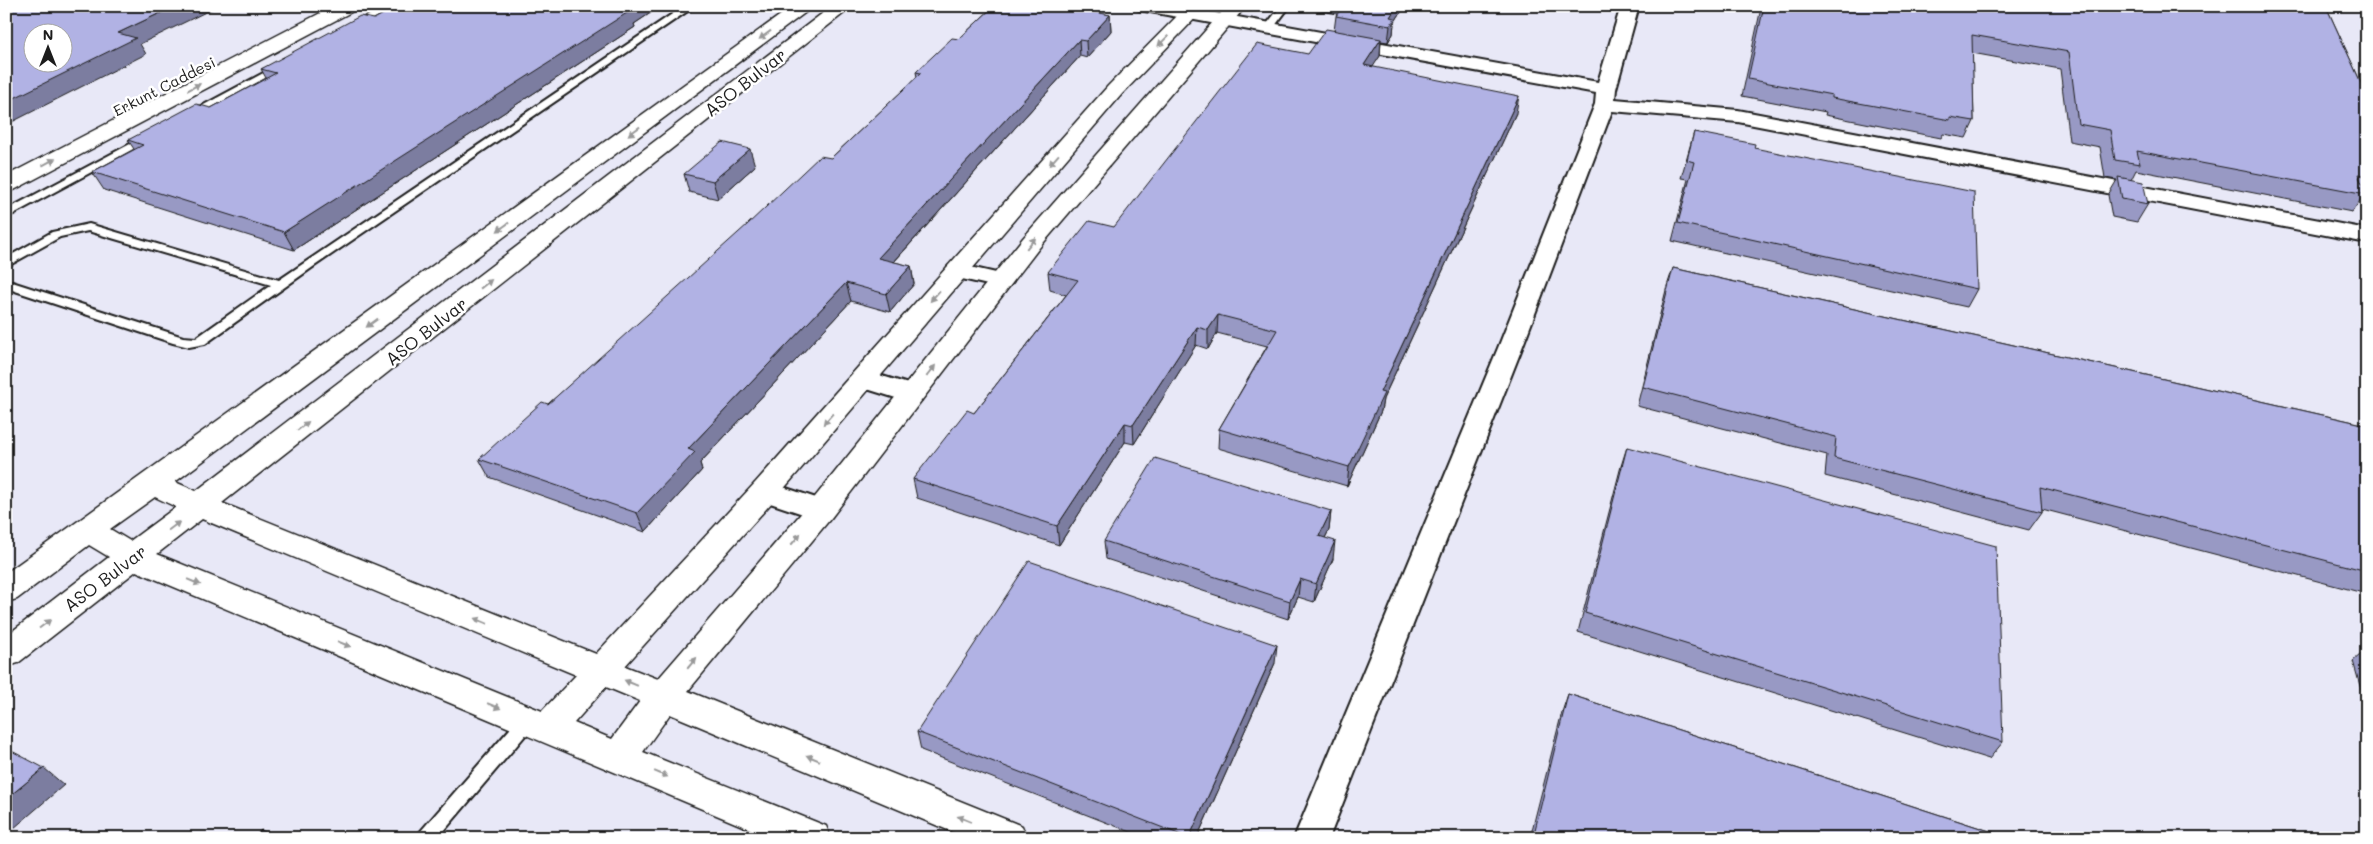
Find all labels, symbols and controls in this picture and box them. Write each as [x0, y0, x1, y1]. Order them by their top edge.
north arrow [22, 22, 72, 72]
text: N [43, 25, 53, 44]
one-way arrow [758, 30, 772, 40]
one-way arrow [1157, 35, 1169, 47]
street label: ASO Bulvar [699, 42, 791, 122]
street label: Erkunt Caddesi [109, 52, 219, 120]
one-way arrow [186, 83, 201, 91]
one-way arrow [627, 126, 641, 136]
one-way arrow [1048, 154, 1059, 167]
one-way arrow [42, 158, 57, 166]
one-way arrow [496, 222, 510, 232]
one-way arrow [1026, 237, 1037, 250]
one-way arrow [479, 278, 492, 289]
one-way arrow [929, 290, 941, 302]
street label: ASO Bulvar [380, 291, 472, 371]
one-way arrow [366, 317, 379, 328]
one-way arrow [925, 365, 936, 378]
one-way arrow [823, 412, 834, 425]
one-way arrow [296, 421, 309, 432]
one-way arrow [167, 521, 181, 531]
one-way arrow [791, 533, 802, 546]
street label: ASO Bulvar [59, 539, 151, 617]
one-way arrow [187, 579, 201, 587]
one-way arrow [474, 616, 488, 624]
one-way arrow [38, 619, 51, 630]
one-way arrow [337, 641, 351, 649]
one-way arrow [686, 657, 697, 670]
one-way arrow [624, 678, 638, 686]
one-way arrow [487, 703, 501, 711]
one-way arrow [806, 754, 821, 761]
one-way arrow [654, 771, 668, 779]
one-way arrow [957, 815, 971, 823]

